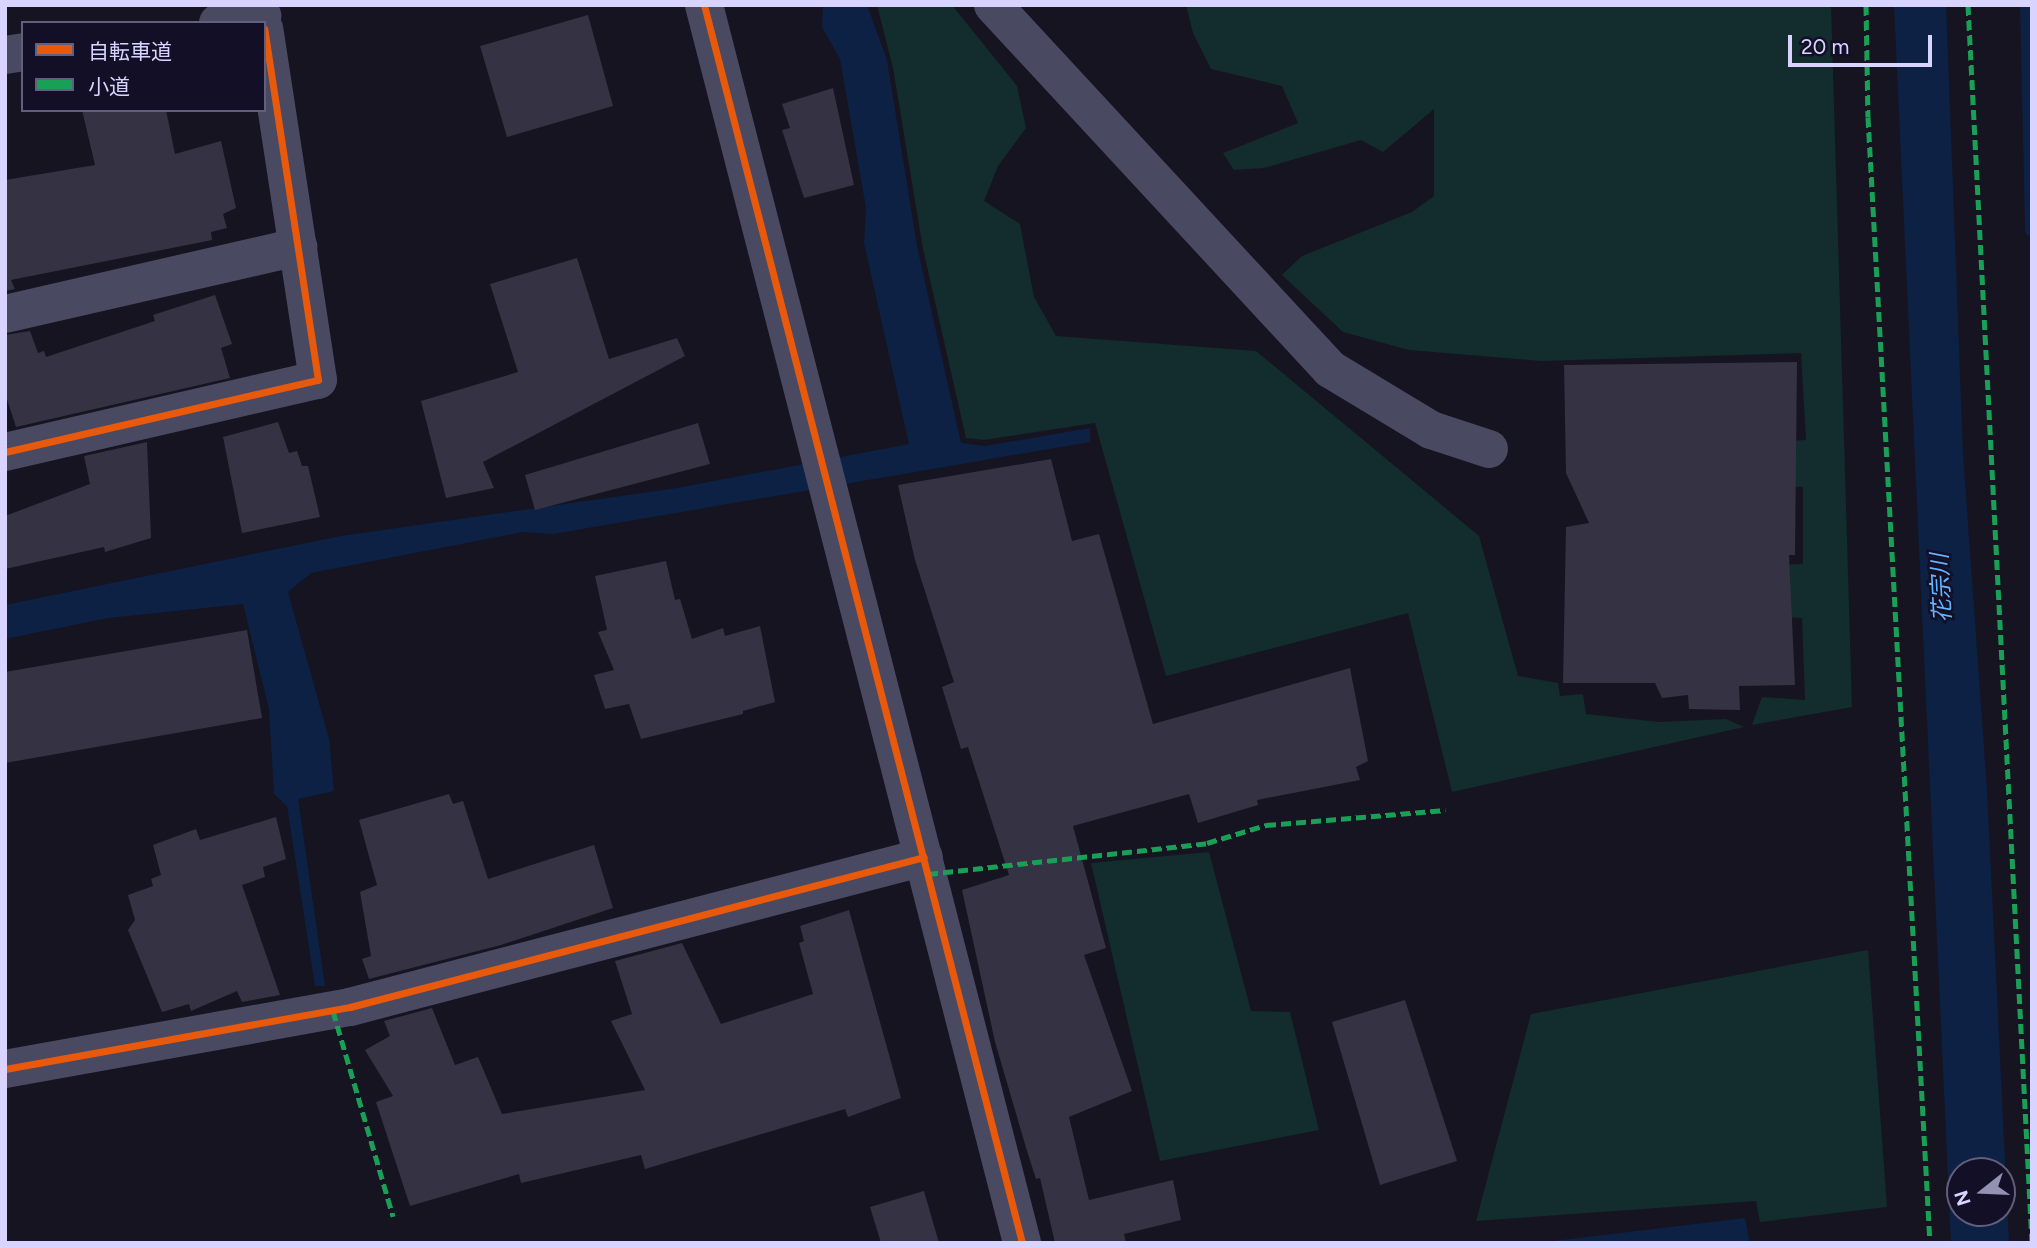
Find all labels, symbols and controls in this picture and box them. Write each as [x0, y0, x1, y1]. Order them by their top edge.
legend [21, 21, 266, 112]
scale bar [1792, 21, 1936, 65]
text: 20 m [1801, 34, 1849, 59]
text: 自転車道 [88, 39, 172, 64]
text: 小道 [88, 74, 130, 99]
water label: 花宗川 [1925, 553, 1957, 623]
north arrow [1946, 1157, 2016, 1227]
text: N [1949, 1187, 1976, 1209]

